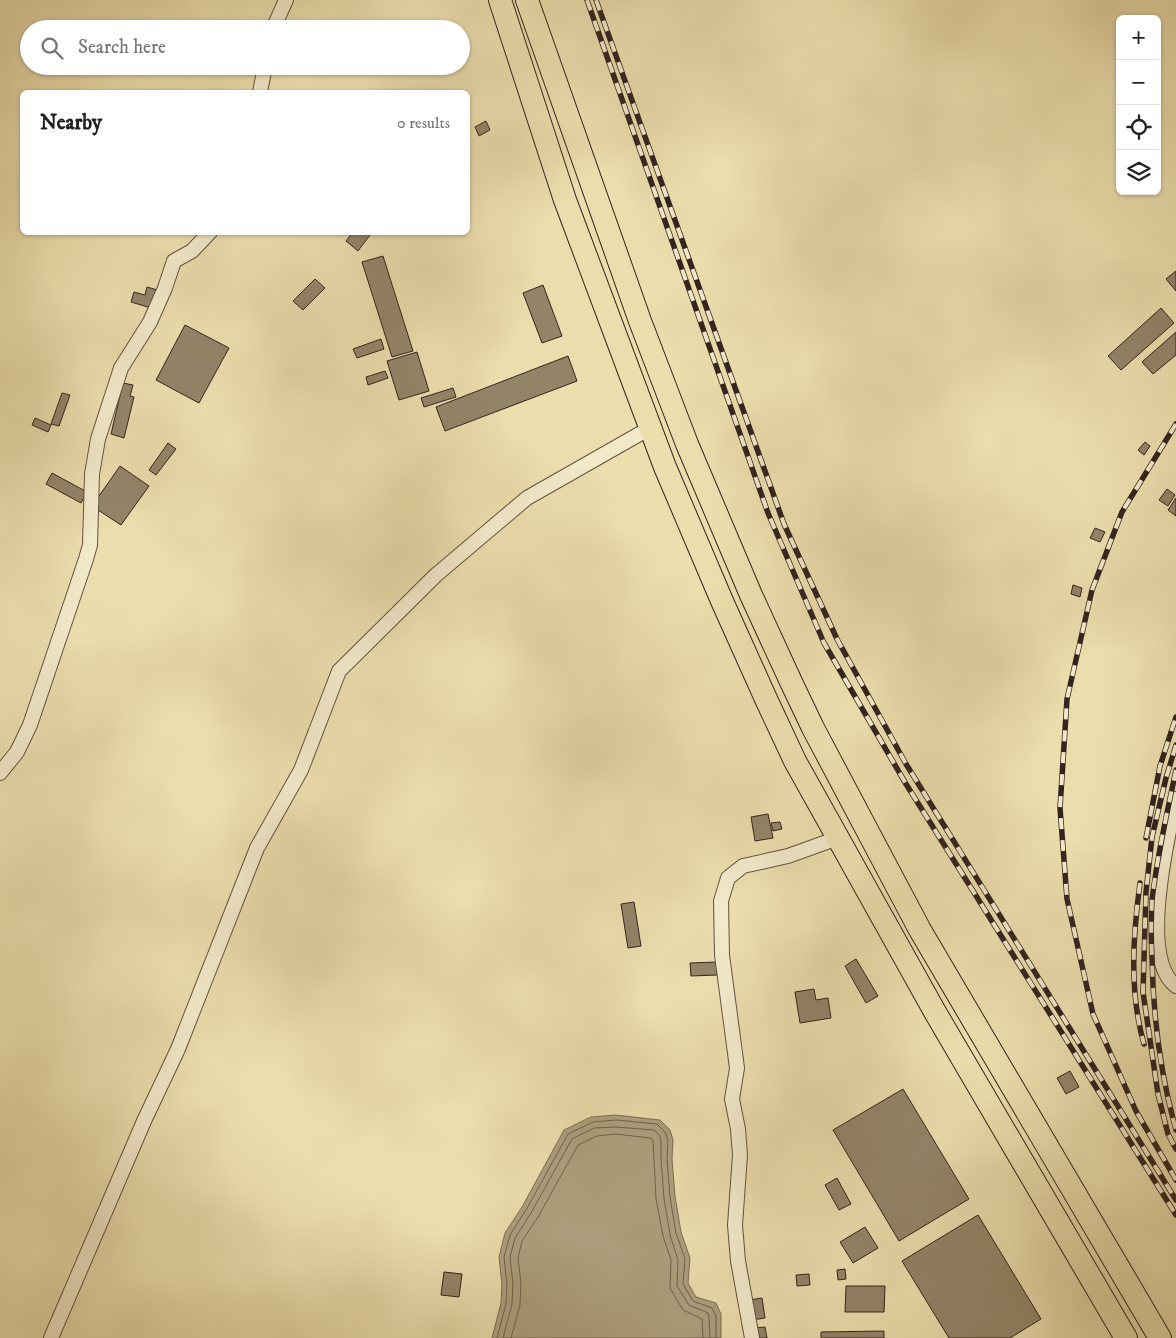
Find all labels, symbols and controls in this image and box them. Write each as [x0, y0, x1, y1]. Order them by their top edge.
map controls [1116, 15, 1161, 195]
button: + [1116, 15, 1161, 60]
search box [20, 20, 470, 75]
icon: search [38, 34, 66, 62]
text: Search here [78, 36, 166, 59]
button: − [1116, 60, 1161, 105]
button: locate [1116, 105, 1161, 150]
text: Nearby [40, 110, 102, 136]
text: 0 results [397, 113, 450, 133]
button: layers [1116, 150, 1161, 195]

